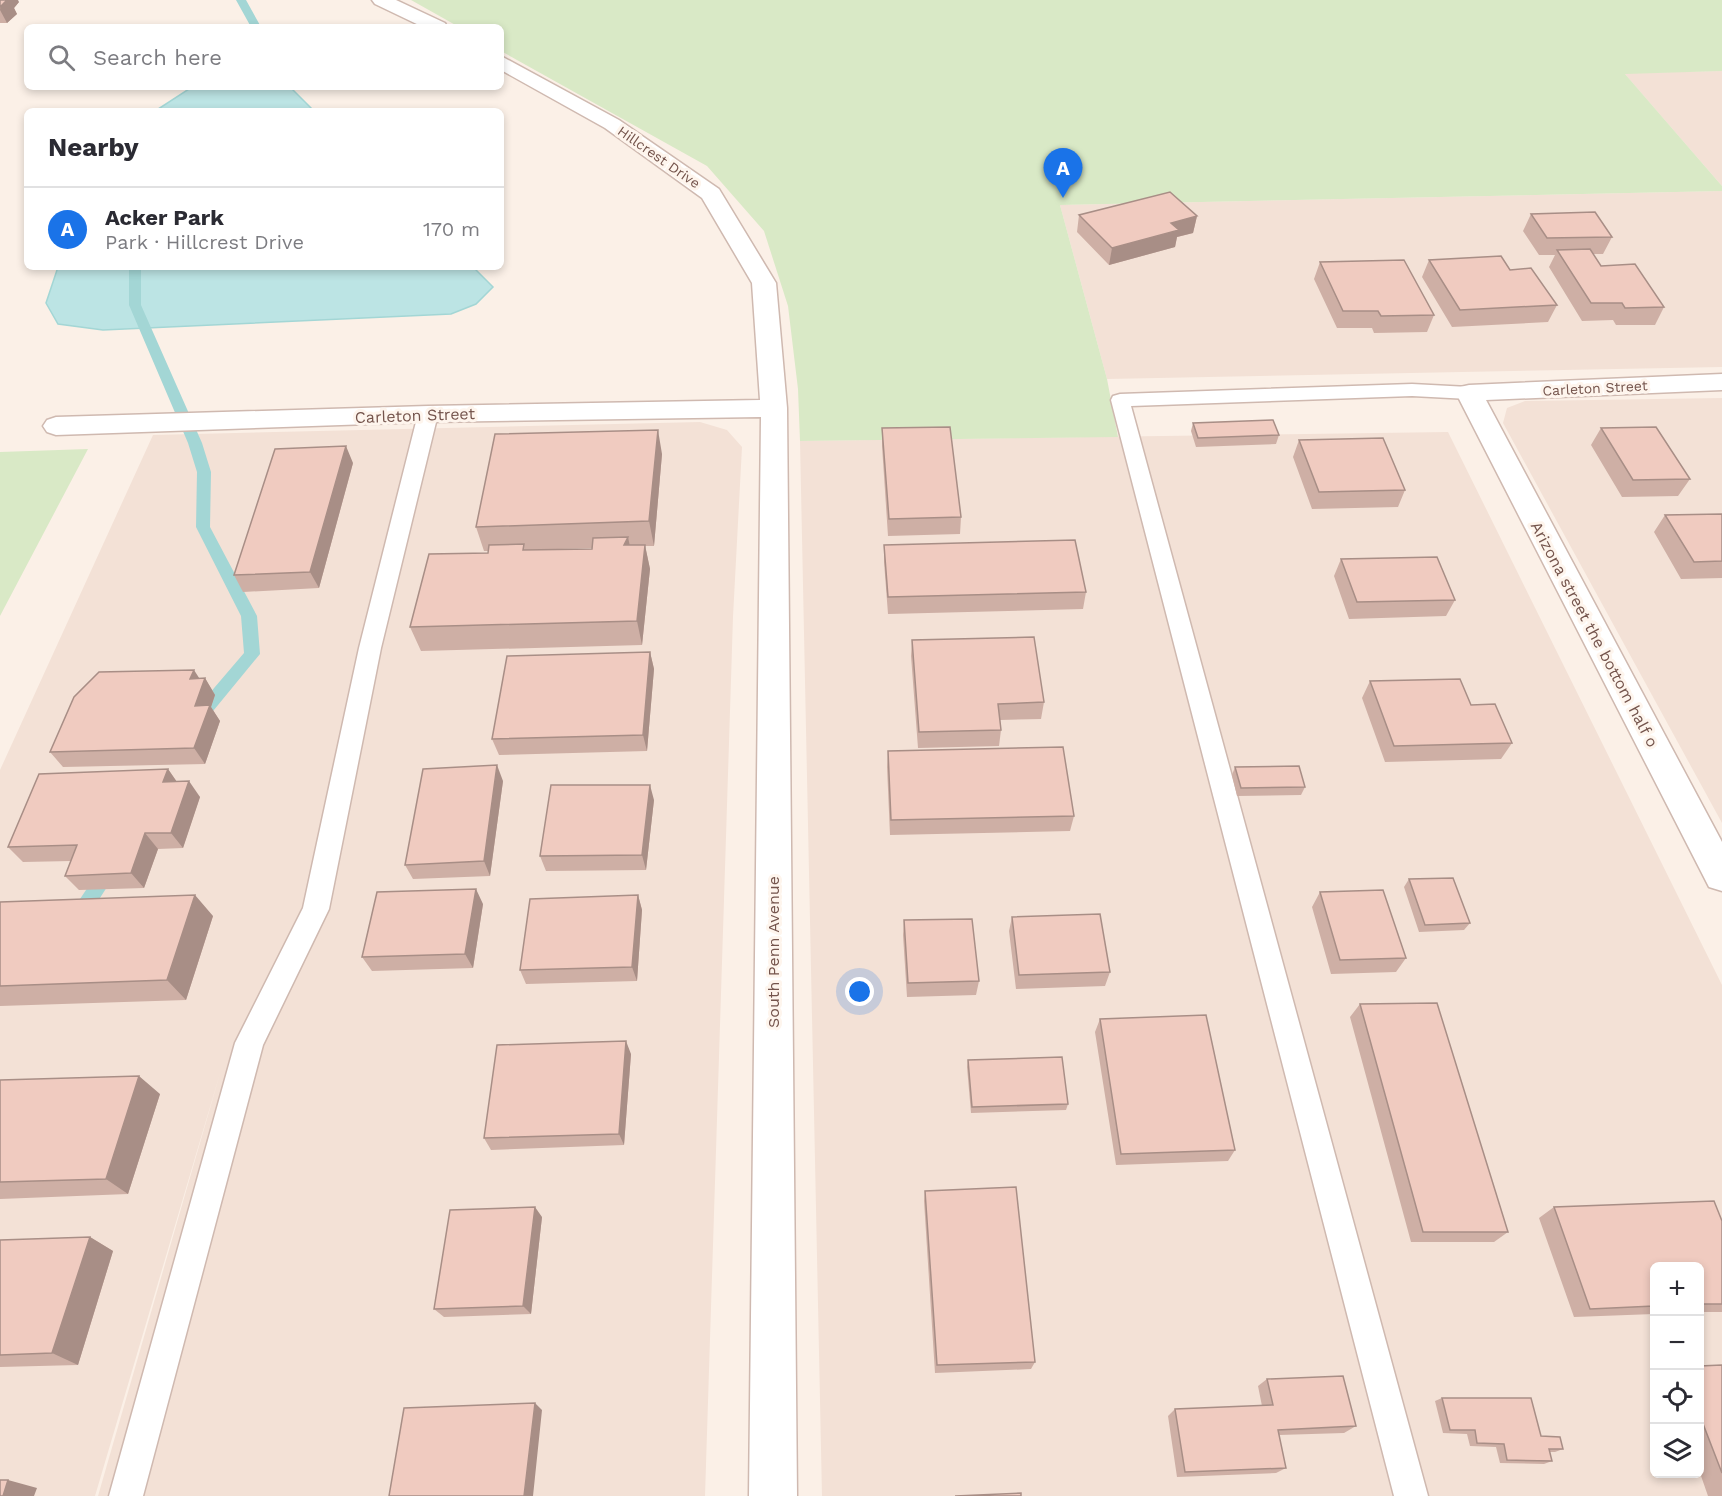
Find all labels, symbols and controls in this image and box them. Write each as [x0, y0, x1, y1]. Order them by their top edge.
search box [24, 24, 504, 90]
icon: search [45, 41, 78, 74]
text: Search here [93, 45, 222, 70]
street label: Hillcrest Drive [615, 123, 703, 191]
text: Nearby [48, 132, 139, 162]
pin: A [1044, 148, 1082, 198]
text: Acker Park [105, 205, 224, 230]
text: A [61, 217, 74, 241]
text: 170 m [423, 217, 480, 241]
text: Park · Hillcrest Drive [105, 230, 304, 254]
street label: Carleton Street [1542, 377, 1648, 399]
street label: Carleton Street [355, 404, 476, 427]
street label: Arizona street the bottom half o [1527, 518, 1662, 750]
street label: South Penn Avenue [764, 876, 783, 1028]
your location [845, 977, 874, 1006]
map controls [1650, 1262, 1704, 1478]
button: + [1650, 1262, 1704, 1316]
button: − [1650, 1316, 1704, 1370]
button: locate [1650, 1370, 1704, 1424]
button: layers [1650, 1424, 1704, 1478]

